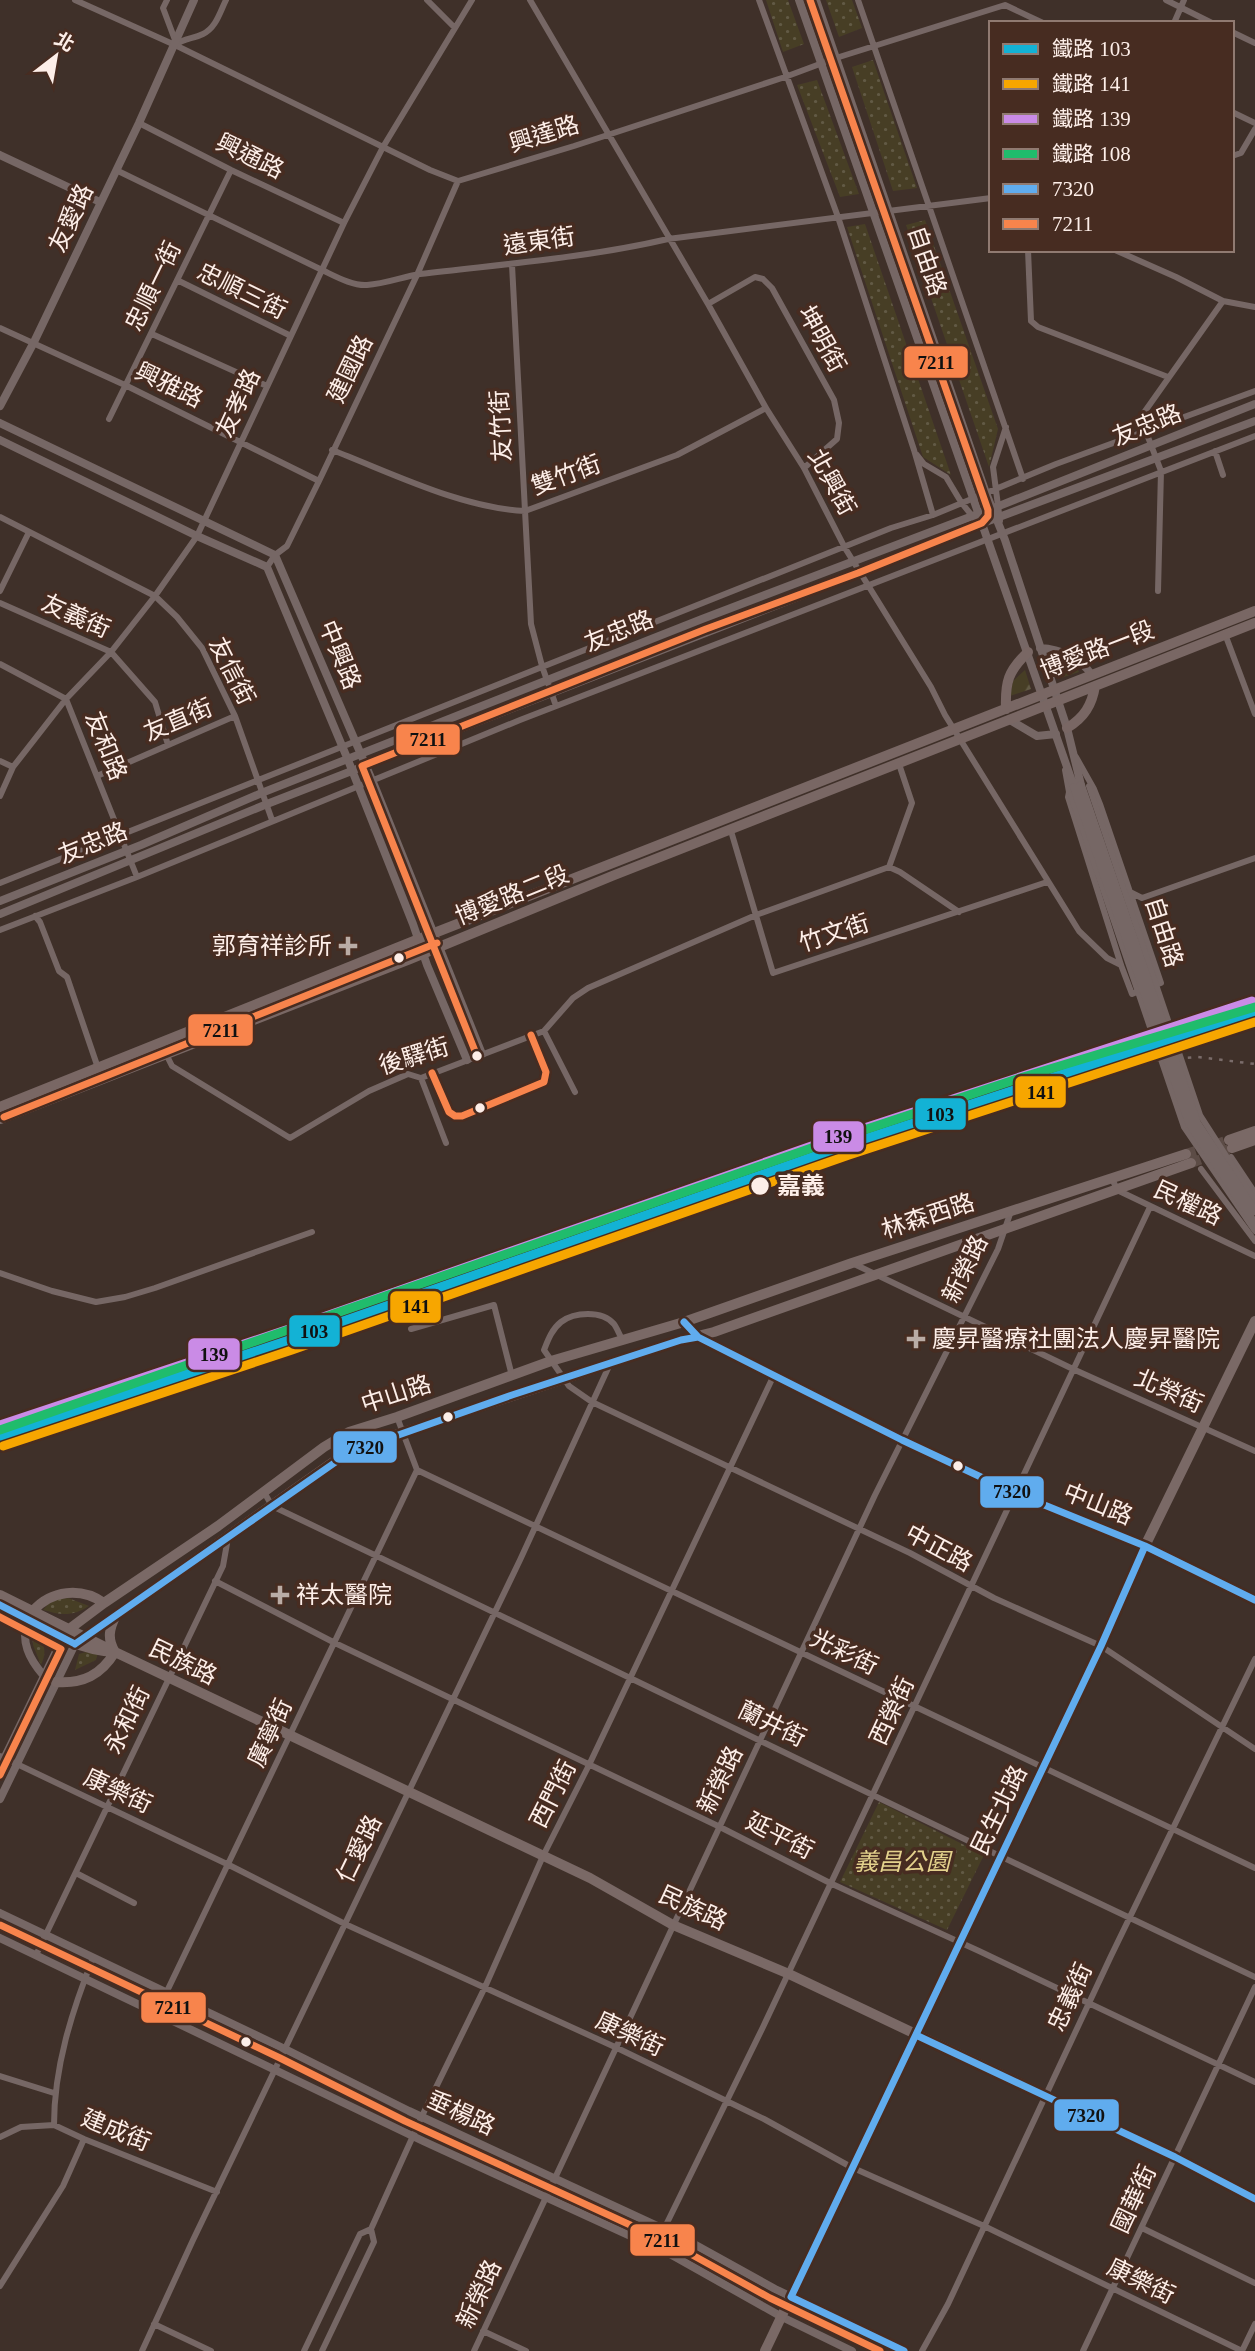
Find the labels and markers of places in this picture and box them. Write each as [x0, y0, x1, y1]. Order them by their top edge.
place label: 郭育祥診所 [212, 933, 332, 959]
marker: 郭育祥診所 [338, 936, 358, 956]
unlabelled marker [392, 951, 406, 965]
unlabelled marker [470, 1049, 484, 1063]
unlabelled marker [473, 1101, 487, 1115]
place label: 嘉義 [777, 1173, 825, 1199]
marker: 嘉義 [749, 1175, 771, 1197]
place label: 慶昇醫療社團法人慶昇醫院 [932, 1326, 1220, 1352]
marker: 慶昇醫療社團法人慶昇醫院 [906, 1329, 926, 1349]
unlabelled marker [441, 1410, 455, 1424]
unlabelled marker [951, 1459, 965, 1473]
place label: 祥太醫院 [296, 1582, 392, 1608]
marker: 祥太醫院 [270, 1585, 290, 1605]
unlabelled marker [239, 2035, 253, 2049]

